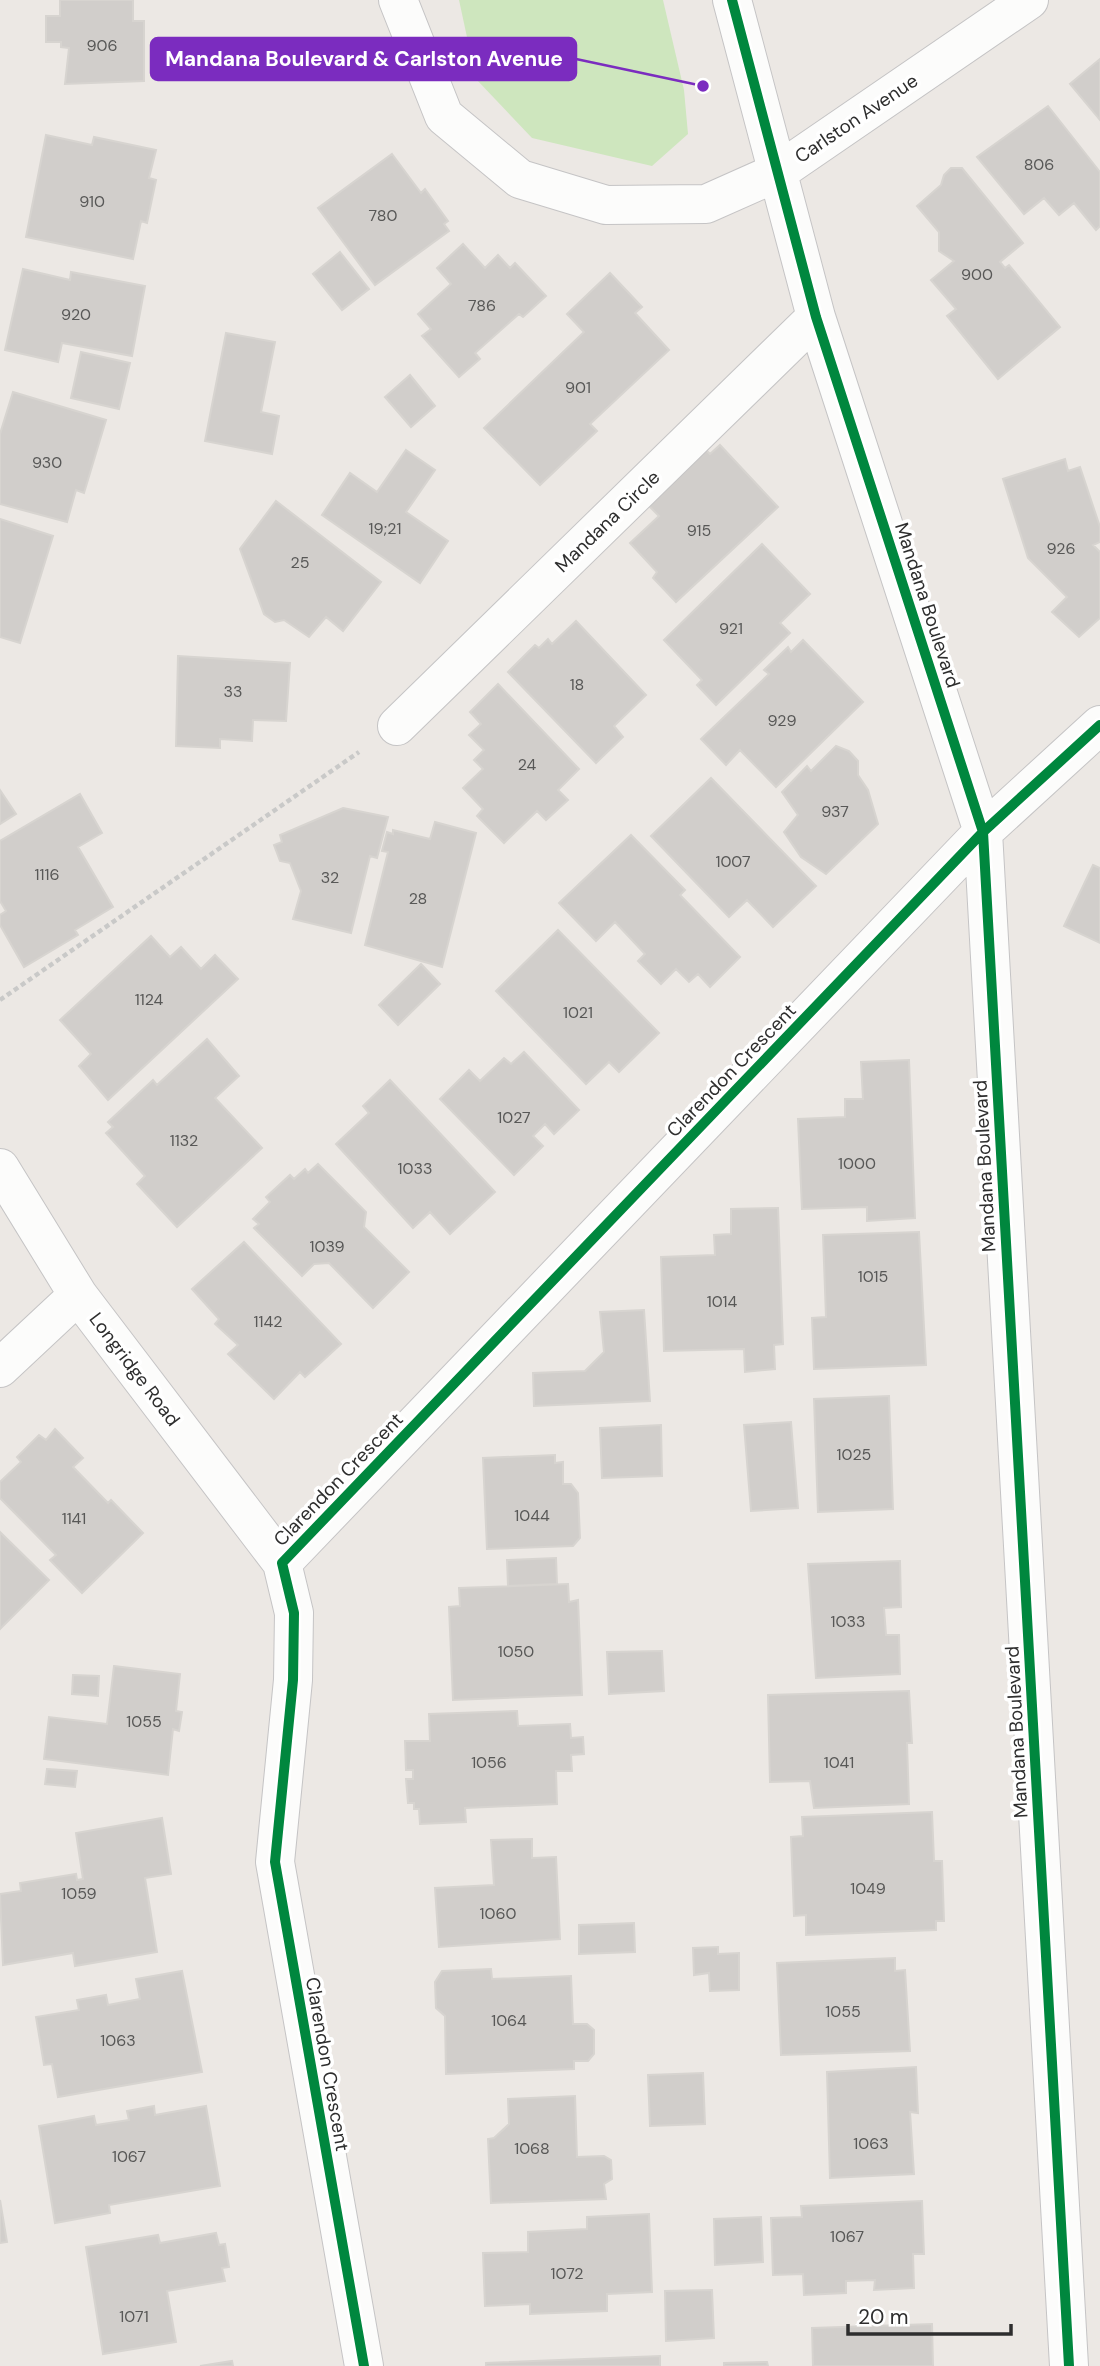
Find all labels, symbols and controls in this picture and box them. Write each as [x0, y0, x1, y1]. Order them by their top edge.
house number: 906 [86, 35, 118, 56]
callout: Mandana Boulevard & Carlston Avenue [151, 38, 576, 80]
text: Mandana Boulevard & Carlston Avenue [165, 45, 563, 73]
street label: Carlston Avenue [790, 68, 923, 169]
house number: 806 [1024, 154, 1054, 175]
house number: 910 [79, 191, 105, 212]
house number: 780 [369, 205, 398, 226]
house number: 900 [961, 264, 993, 285]
house number: 786 [468, 295, 496, 316]
house number: 920 [61, 304, 91, 325]
house number: 901 [565, 377, 591, 398]
house number: 930 [32, 452, 62, 473]
street label: Mandana Circle [550, 465, 665, 578]
house number: 19;21 [369, 518, 401, 539]
street label: Mandana Boulevard [889, 519, 966, 691]
house number: 915 [687, 520, 711, 541]
house number: 926 [1046, 538, 1076, 559]
house number: 25 [291, 552, 309, 573]
house number: 921 [719, 618, 743, 639]
house number: 18 [570, 674, 584, 695]
house number: 33 [224, 681, 242, 702]
house number: 929 [768, 710, 796, 731]
house number: 24 [518, 754, 537, 775]
house number: 937 [821, 801, 849, 822]
house number: 1007 [715, 851, 751, 872]
house number: 1116 [34, 864, 60, 885]
house number: 32 [321, 867, 339, 888]
house number: 28 [409, 888, 427, 909]
house number: 1124 [135, 989, 164, 1010]
street label: Clarendon Crescent [661, 998, 802, 1142]
house number: 1021 [563, 1002, 593, 1023]
street label: Mandana Boulevard [968, 1079, 1001, 1253]
house number: 1027 [497, 1107, 531, 1128]
house number: 1132 [170, 1130, 198, 1151]
house number: 1000 [838, 1153, 876, 1174]
house number: 1033 [398, 1158, 432, 1179]
house number: 1039 [310, 1236, 344, 1257]
house number: 1015 [858, 1266, 888, 1287]
house number: 1014 [707, 1291, 738, 1312]
street label: Longridge Road [84, 1307, 186, 1431]
house number: 1142 [254, 1311, 282, 1332]
street label: Clarendon Crescent [268, 1407, 409, 1551]
house number: 1025 [837, 1444, 871, 1465]
house number: 1044 [514, 1505, 550, 1526]
house number: 1141 [62, 1508, 86, 1529]
house number: 1033 [831, 1611, 865, 1632]
house number: 1050 [498, 1641, 534, 1662]
street label: Mandana Boulevard [1000, 1645, 1033, 1819]
house number: 1055 [126, 1711, 162, 1732]
house number: 1056 [471, 1752, 507, 1773]
house number: 1041 [824, 1752, 854, 1773]
house number: 1049 [850, 1878, 886, 1899]
house number: 1059 [61, 1883, 97, 1904]
house number: 1060 [480, 1903, 517, 1924]
street label: Clarendon Crescent [300, 1975, 355, 2153]
house number: 1055 [825, 2001, 861, 2022]
house number: 1064 [491, 2010, 527, 2031]
house number: 1063 [100, 2030, 136, 2051]
house number: 1063 [853, 2133, 889, 2154]
house number: 1068 [514, 2138, 550, 2159]
house number: 1067 [112, 2146, 146, 2167]
house number: 1067 [830, 2226, 864, 2247]
house number: 1072 [550, 2263, 584, 2284]
scale bar [848, 2292, 1011, 2336]
text: 20 m [858, 2303, 909, 2331]
house number: 1071 [119, 2306, 149, 2327]

